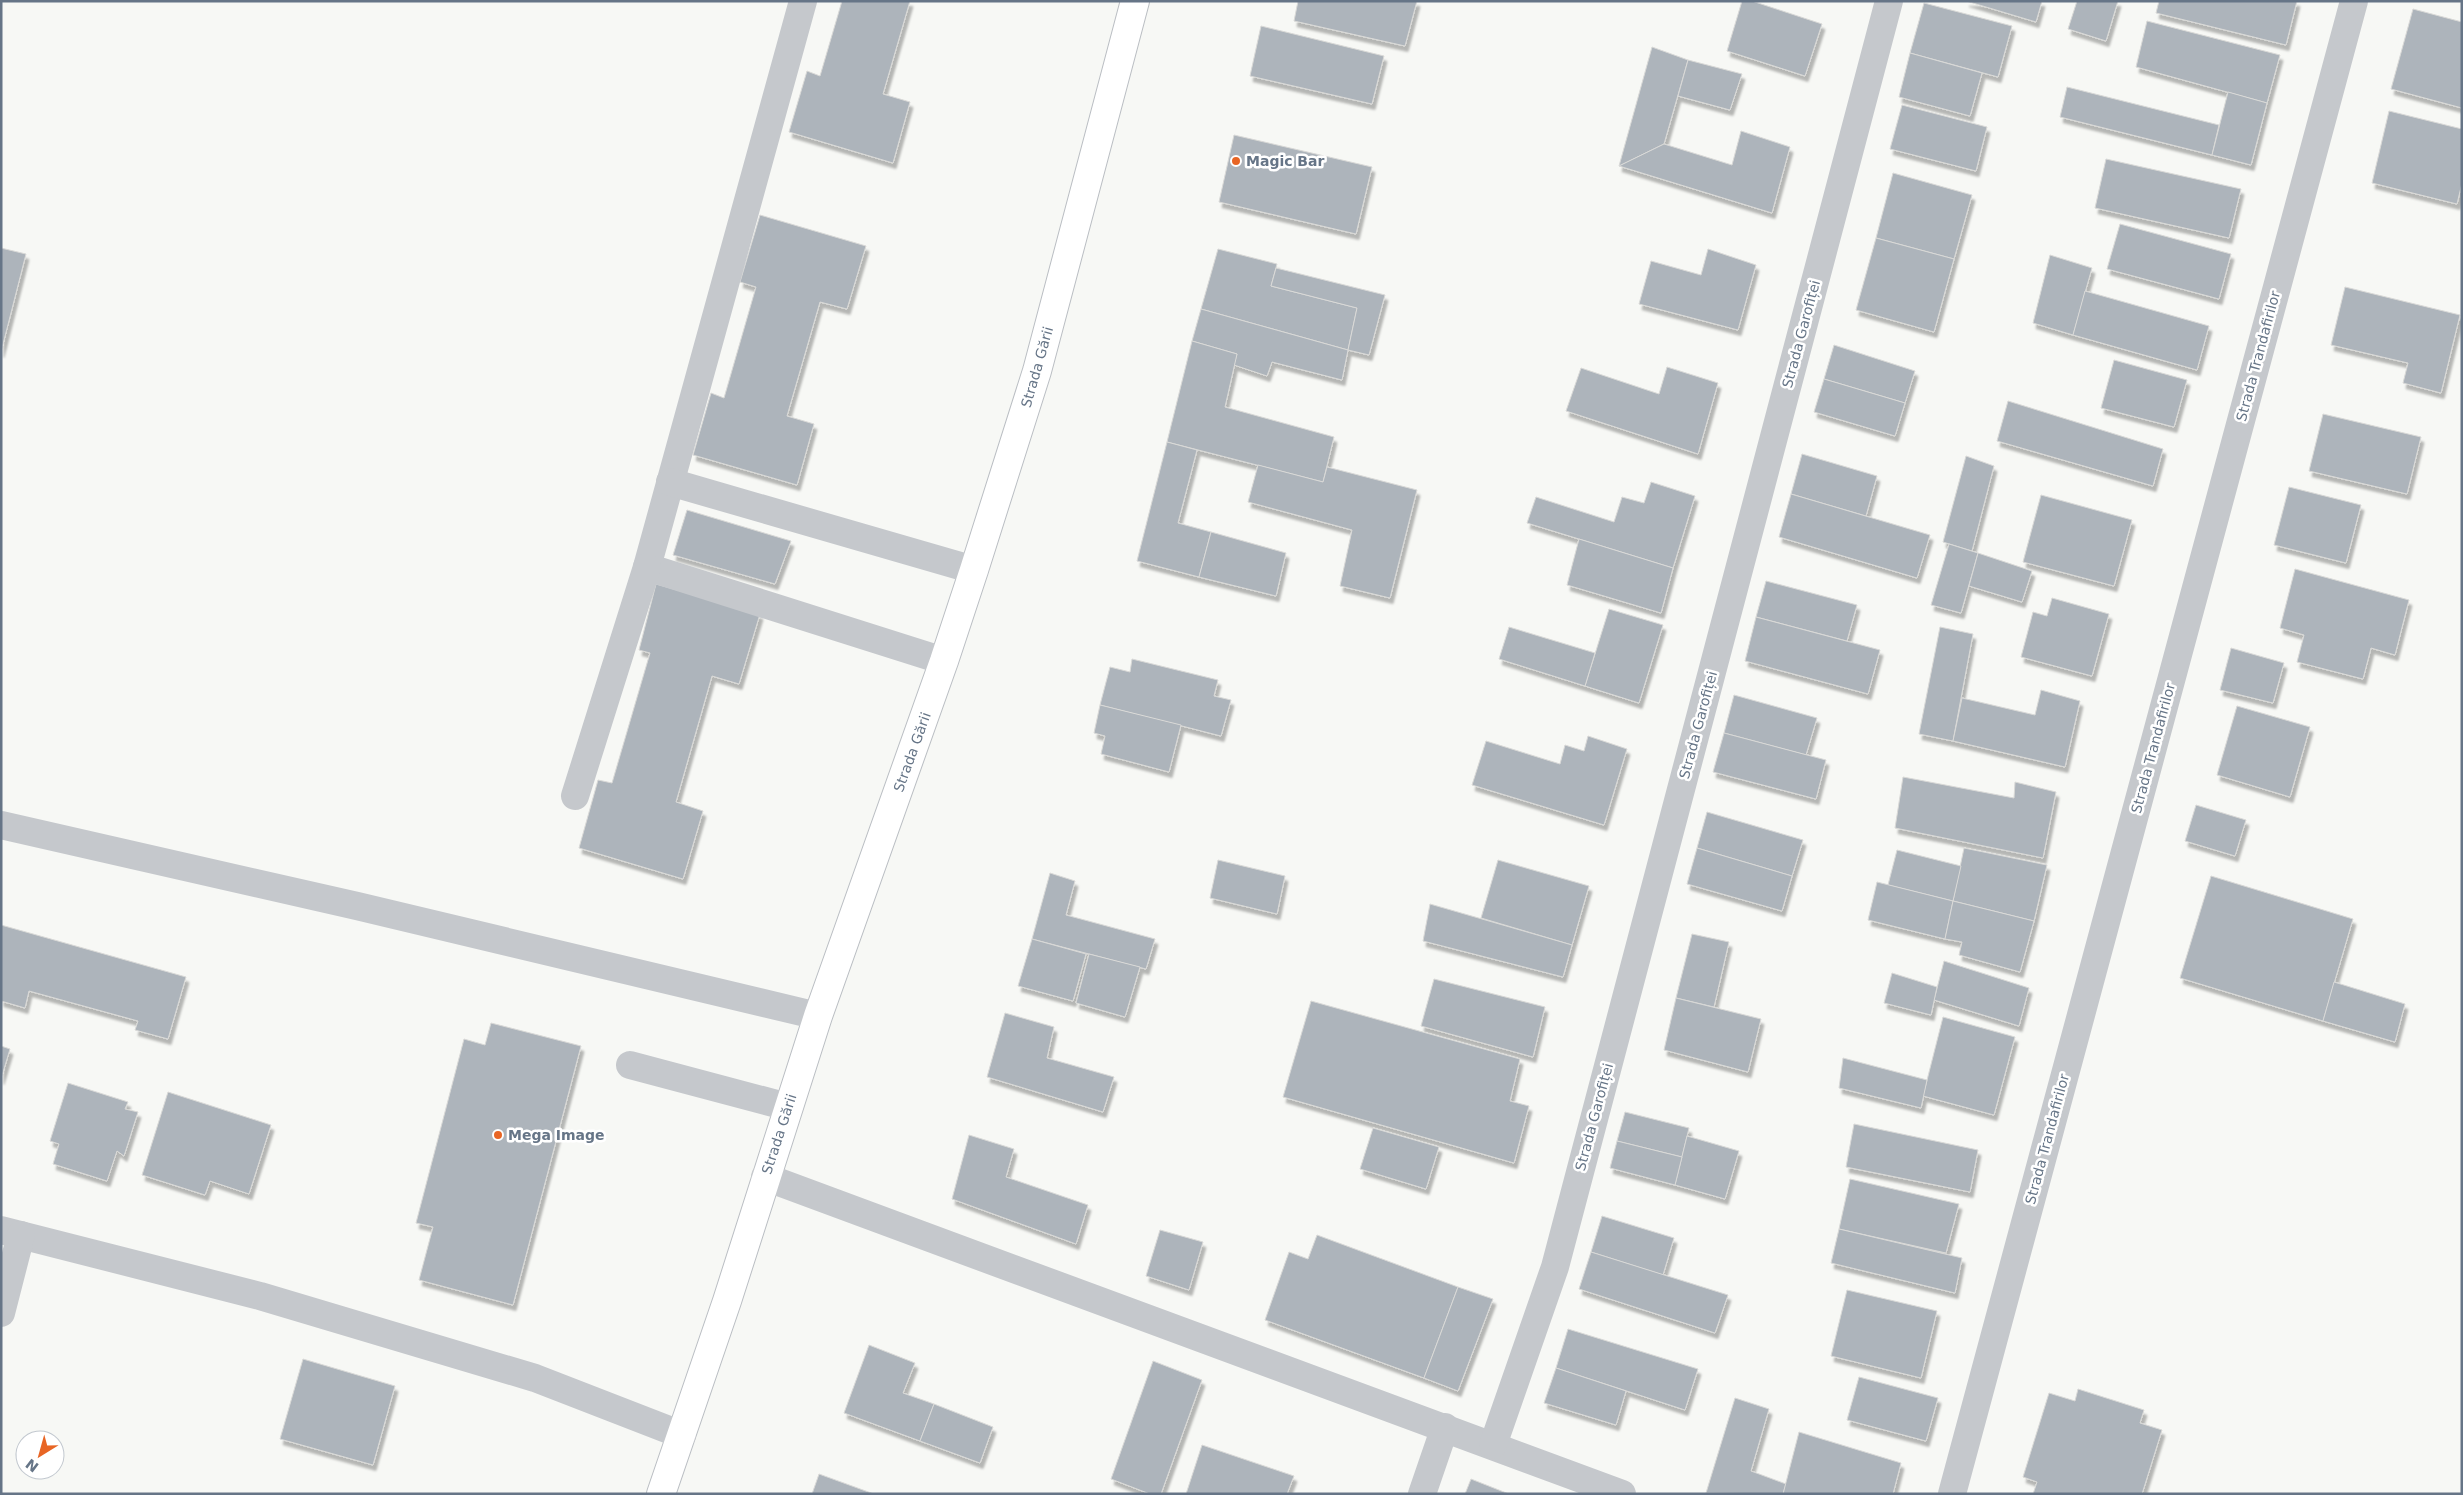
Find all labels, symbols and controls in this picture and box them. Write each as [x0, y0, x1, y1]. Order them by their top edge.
place label: Magic Bar [1246, 153, 1324, 169]
marker: Magic Bar [1230, 155, 1242, 167]
street label: Strada Garofiței [1779, 278, 1824, 390]
street label: Strada Trandafirilor [2233, 289, 2283, 423]
street label: Strada Gării [1018, 325, 1056, 409]
street label: Strada Garofiței [1676, 669, 1721, 781]
street label: Strada Trandafirilor [2128, 681, 2178, 815]
street label: Strada Gării [890, 710, 934, 794]
street label: Strada Garofiței [1572, 1061, 1617, 1173]
street label: Strada Trandafirilor [2022, 1072, 2072, 1206]
street label: Strada Gării [758, 1092, 800, 1176]
place label: Mega Image [508, 1127, 605, 1143]
marker: Mega Image [492, 1129, 504, 1141]
north arrow [15, 1430, 65, 1480]
text: N [23, 1455, 42, 1475]

